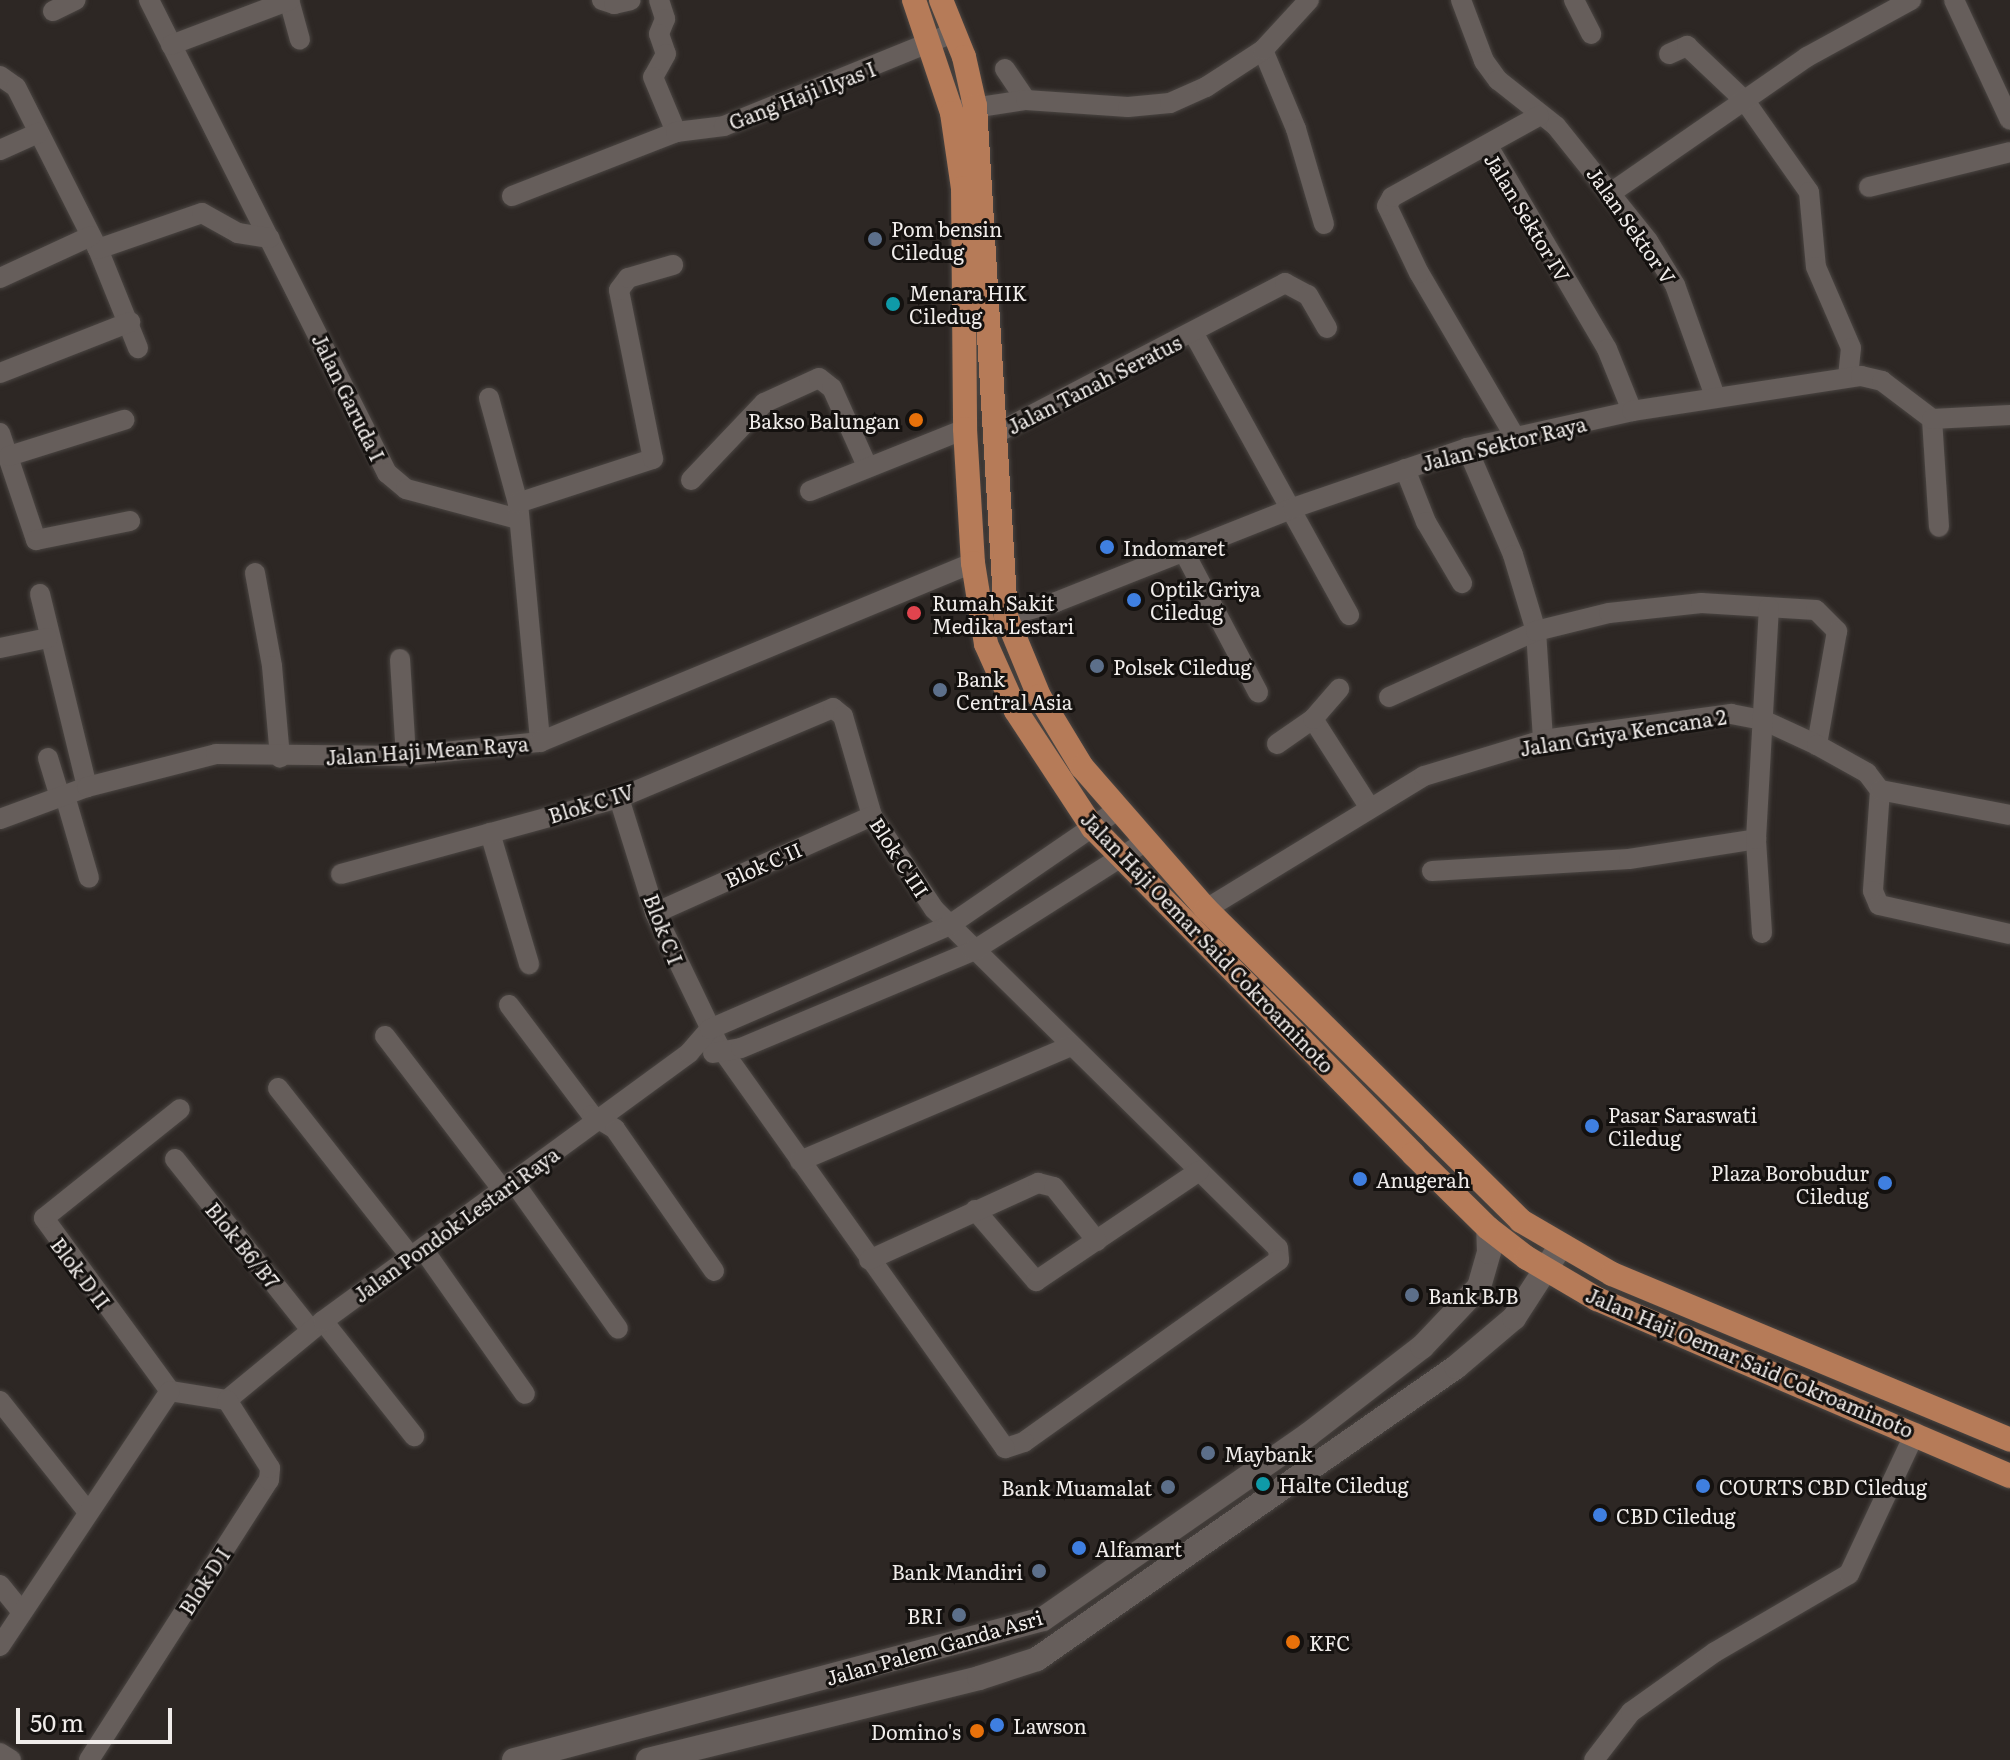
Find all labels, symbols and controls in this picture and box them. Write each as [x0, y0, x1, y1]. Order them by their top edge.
street label: Gang Haji Ilyas I [725, 56, 879, 134]
street label: Jalan Sektor IV [1480, 148, 1576, 286]
street label: Jalan Sektor V [1583, 162, 1681, 288]
place label: Pom bensin Ciledug [891, 216, 1002, 263]
marker: Pom bensin Ciledug [866, 230, 884, 248]
place label: Menara HIK Ciledug [909, 280, 1027, 327]
marker: Menara HIK Ciledug [884, 295, 902, 313]
street label: Jalan Garuda I [308, 329, 390, 465]
street label: Jalan Tanah Seratus [1003, 330, 1185, 438]
place label: Bakso Balungan [748, 408, 900, 432]
marker: Bakso Balungan [907, 411, 925, 429]
street label: Jalan Sektor Raya [1419, 411, 1589, 475]
place label: Indomaret [1123, 535, 1225, 559]
marker: Indomaret [1098, 538, 1116, 556]
place label: Optik Griya Ciledug [1150, 576, 1261, 623]
place label: Rumah Sakit Medika Lestari [932, 590, 1074, 637]
marker: Optik Griya Ciledug [1125, 591, 1143, 609]
marker: Rumah Sakit Medika Lestari [903, 602, 925, 624]
place label: Polsek Ciledug [1113, 654, 1252, 678]
marker: Polsek Ciledug [1088, 657, 1106, 675]
place label: Bank Central Asia [956, 666, 1073, 713]
marker: Bank Central Asia [931, 681, 949, 699]
street label: Jalan Griya Kencana 2 [1518, 704, 1728, 760]
street label: Jalan Haji Mean Raya [325, 731, 529, 769]
street label: Blok C IV [545, 779, 637, 827]
street label: Jalan Haji Oemar Said Cokroaminoto [1077, 807, 1339, 1077]
street label: Blok C III [865, 813, 935, 901]
street label: Blok C II [721, 836, 805, 892]
street label: Blok C I [640, 890, 688, 968]
place label: Pasar Saraswati Ciledug [1608, 1102, 1757, 1149]
marker: Pasar Saraswati Ciledug [1583, 1117, 1601, 1135]
street label: Jalan Pondok Lestari Raya [349, 1141, 563, 1307]
place label: Plaza Borobudur Ciledug [1711, 1160, 1869, 1207]
place label: Anugerah [1376, 1167, 1470, 1191]
marker: Anugerah [1351, 1170, 1369, 1188]
marker: Plaza Borobudur Ciledug [1876, 1174, 1894, 1192]
street label: Blok B6/B7 [201, 1197, 285, 1293]
street label: Blok D II [46, 1233, 116, 1313]
street label: Jalan Haji Oemar Said Cokroaminoto [1583, 1282, 1917, 1442]
place label: Bank BJB [1428, 1283, 1519, 1307]
marker: Bank BJB [1403, 1286, 1421, 1304]
place label: Maybank [1224, 1441, 1313, 1465]
marker: Maybank [1199, 1444, 1217, 1462]
place label: Halte Ciledug [1279, 1472, 1409, 1496]
place label: COURTS CBD Ciledug [1719, 1474, 1927, 1498]
place label: Bank Muamalat [1001, 1475, 1152, 1499]
marker: Halte Ciledug [1254, 1475, 1272, 1493]
marker: COURTS CBD Ciledug [1694, 1477, 1712, 1495]
marker: Bank Muamalat [1159, 1478, 1177, 1496]
place label: CBD Ciledug [1616, 1503, 1736, 1527]
marker: CBD Ciledug [1591, 1506, 1609, 1524]
place label: Alfamart [1095, 1536, 1182, 1560]
marker: Alfamart [1070, 1539, 1088, 1557]
street label: Blok D I [174, 1543, 234, 1619]
place label: Bank Mandiri [891, 1559, 1023, 1583]
marker: Bank Mandiri [1030, 1562, 1048, 1580]
place label: BRI [907, 1603, 943, 1627]
street label: Jalan Palem Ganda Asri [823, 1605, 1045, 1689]
marker: BRI [950, 1606, 968, 1624]
place label: KFC [1309, 1630, 1350, 1654]
marker: KFC [1284, 1633, 1302, 1651]
scale bar [20, 1692, 176, 1742]
text: 50 m [30, 1704, 84, 1739]
place label: Lawson [1013, 1713, 1087, 1737]
marker: Lawson [988, 1716, 1006, 1734]
place label: Domino's [871, 1719, 961, 1743]
marker: Domino's [968, 1722, 986, 1740]

